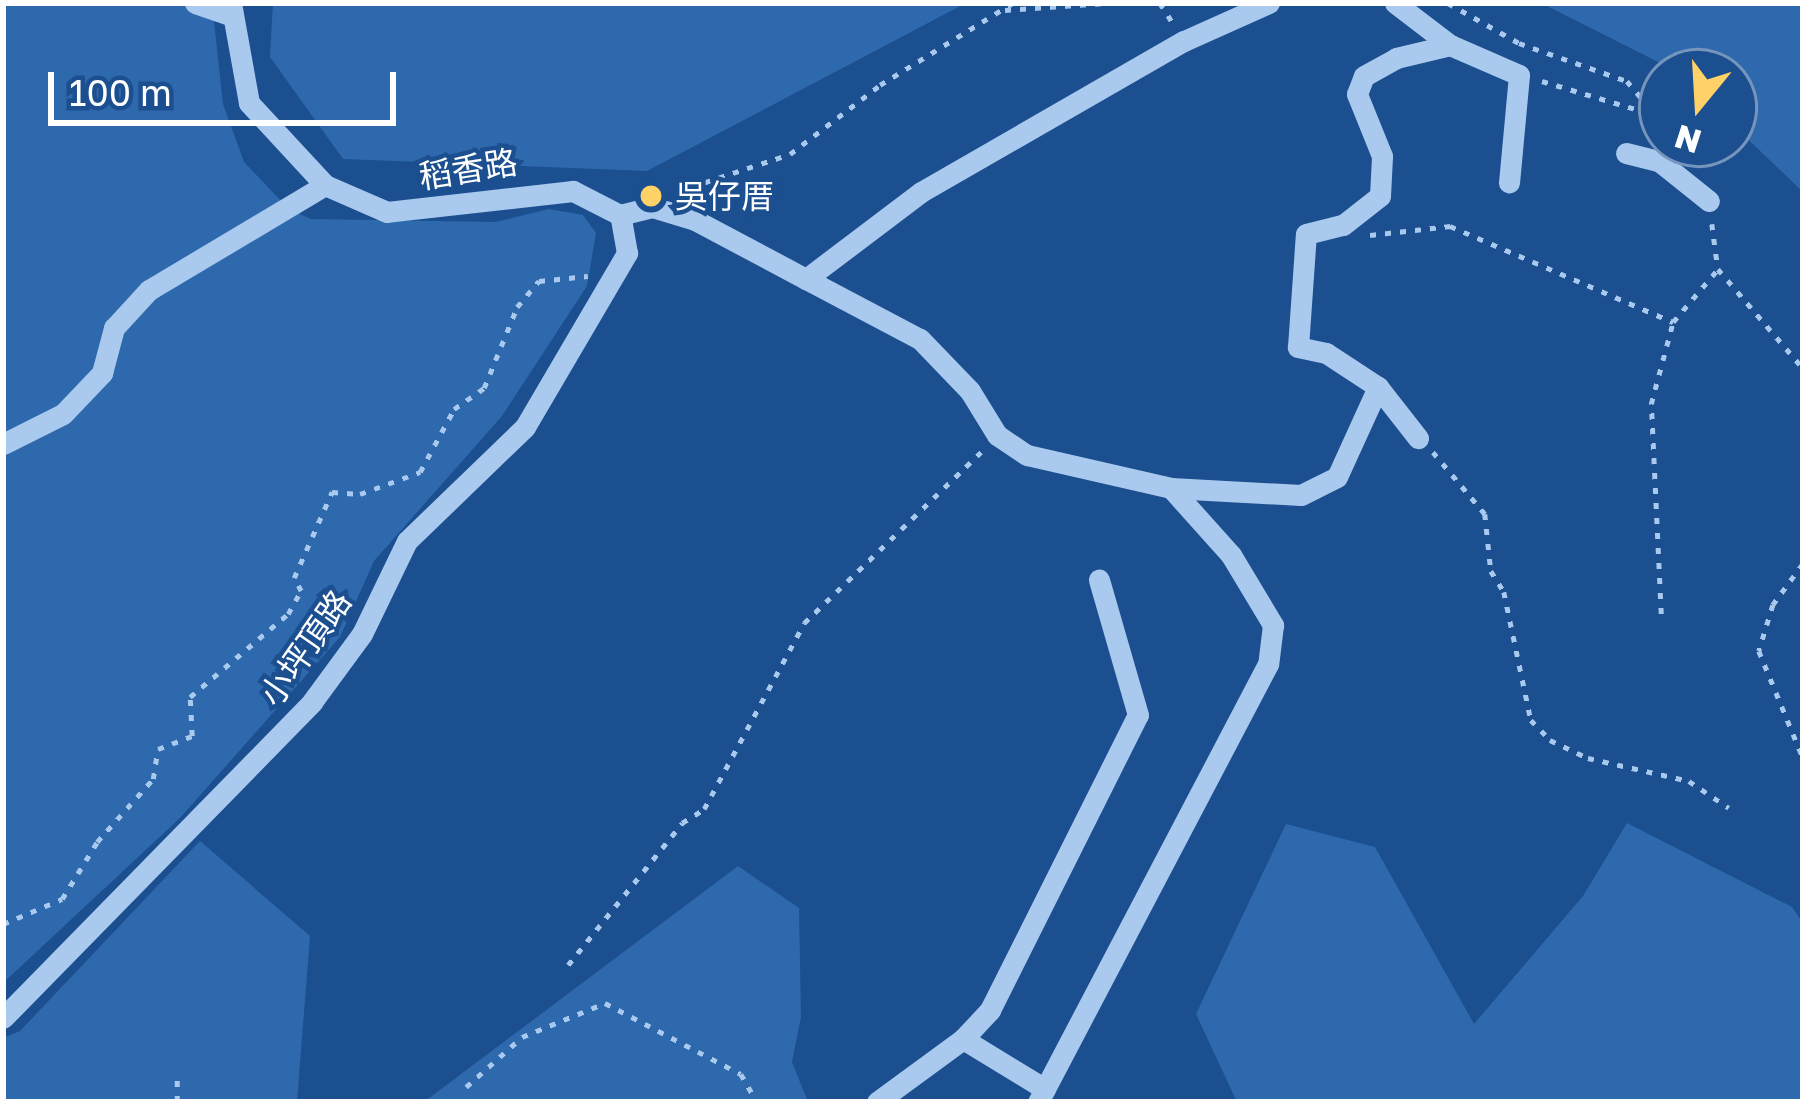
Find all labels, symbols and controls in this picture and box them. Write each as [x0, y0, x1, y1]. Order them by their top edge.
scale bar [54, 48, 402, 122]
north arrow [1638, 48, 1758, 168]
text: 100 m [69, 71, 172, 114]
text: N [1670, 117, 1706, 162]
street label: 稻香路 [416, 142, 520, 196]
place label: 吳仔厝 [675, 176, 774, 216]
marker: 吳仔厝 [638, 183, 664, 209]
street label: 小坪頂路 [251, 583, 359, 713]

